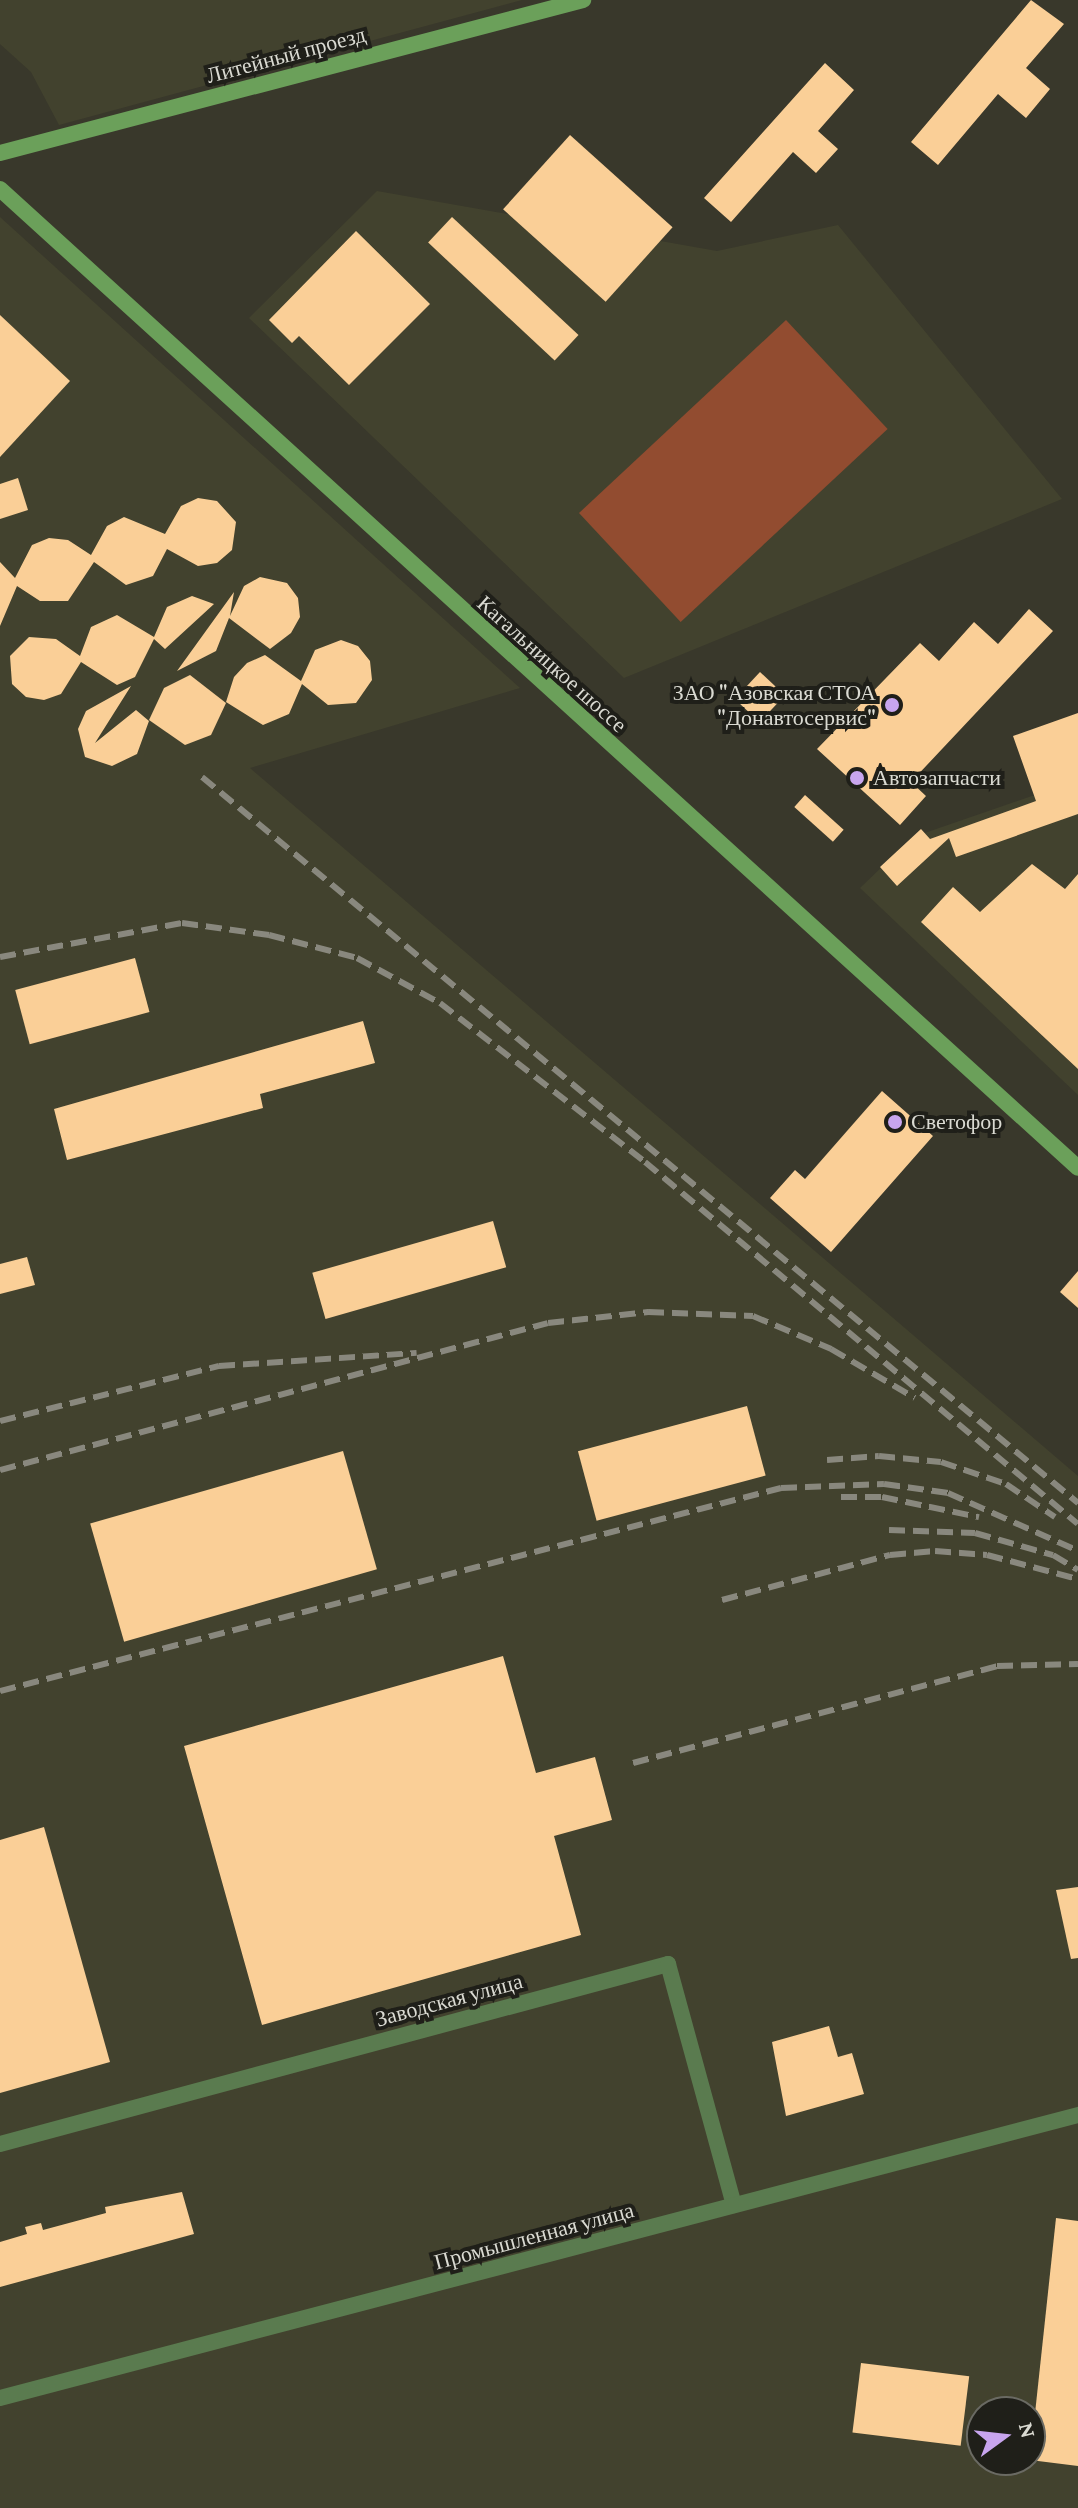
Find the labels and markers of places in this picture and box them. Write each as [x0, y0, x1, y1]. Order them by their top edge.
place label: ЗАО "Азовская СТОА "Донавтосервис" [673, 679, 876, 730]
marker: ЗАО "Азовская СТОА "Донавтосервис" [883, 696, 901, 714]
place label: Автозапчасти [873, 765, 1001, 791]
marker: Автозапчасти [848, 769, 866, 787]
place label: Светофор [911, 1109, 1002, 1135]
marker: Светофор [886, 1113, 904, 1131]

